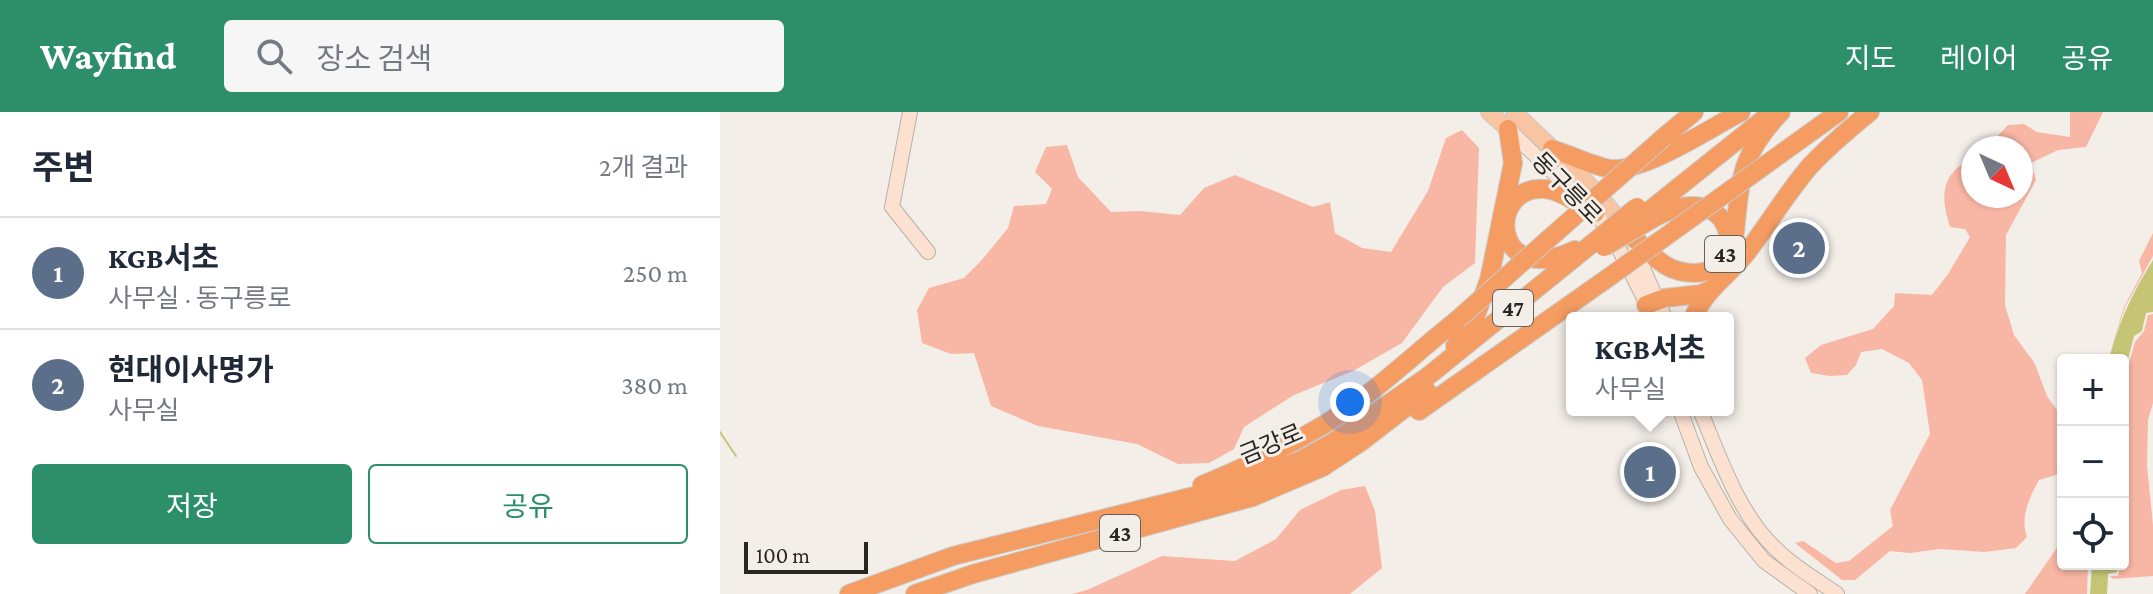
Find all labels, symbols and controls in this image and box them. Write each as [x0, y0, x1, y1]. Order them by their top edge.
search box [224, 20, 784, 92]
icon: search [252, 34, 296, 78]
text: Wayfind [40, 35, 176, 77]
text: 장소 검색 [316, 42, 432, 75]
text: 지도 [1845, 43, 1896, 74]
text: 레이어 [1940, 43, 2017, 74]
text: 공유 [2061, 43, 2113, 74]
north arrow [1961, 136, 2033, 208]
street label: 동구릉로 [1527, 147, 1608, 229]
text: 주변 [32, 149, 95, 186]
text: 2개 결과 [599, 153, 688, 182]
pin: 2 [1773, 218, 1825, 278]
road number: 43 [1705, 236, 1745, 272]
text: KGB서초 [108, 241, 219, 274]
text: 1 [53, 259, 63, 288]
text: 250 m [623, 259, 688, 288]
text: 사무실 · 동구릉로 [108, 284, 291, 313]
road number: 47 [1493, 290, 1533, 326]
popup [1566, 312, 1734, 416]
text: KGB서초 [1595, 332, 1705, 365]
text: 현대이사명가 [108, 353, 274, 386]
map controls [2057, 354, 2129, 570]
button: + [2057, 354, 2129, 426]
text: 2 [51, 371, 65, 400]
text: 380 m [621, 371, 688, 400]
text: 사무실 [1595, 375, 1666, 404]
your location [1330, 382, 1370, 422]
text: 사무실 [108, 396, 180, 425]
street label: 금강로 [1235, 418, 1307, 469]
button: − [2057, 426, 2129, 498]
pin: 1 [1624, 442, 1676, 502]
button: 저장 [32, 464, 352, 544]
button: 공유 [368, 464, 688, 544]
button: locate [2057, 498, 2129, 570]
road number: 43 [1100, 515, 1140, 551]
scale bar [744, 538, 868, 574]
text: 100 m [756, 543, 810, 568]

